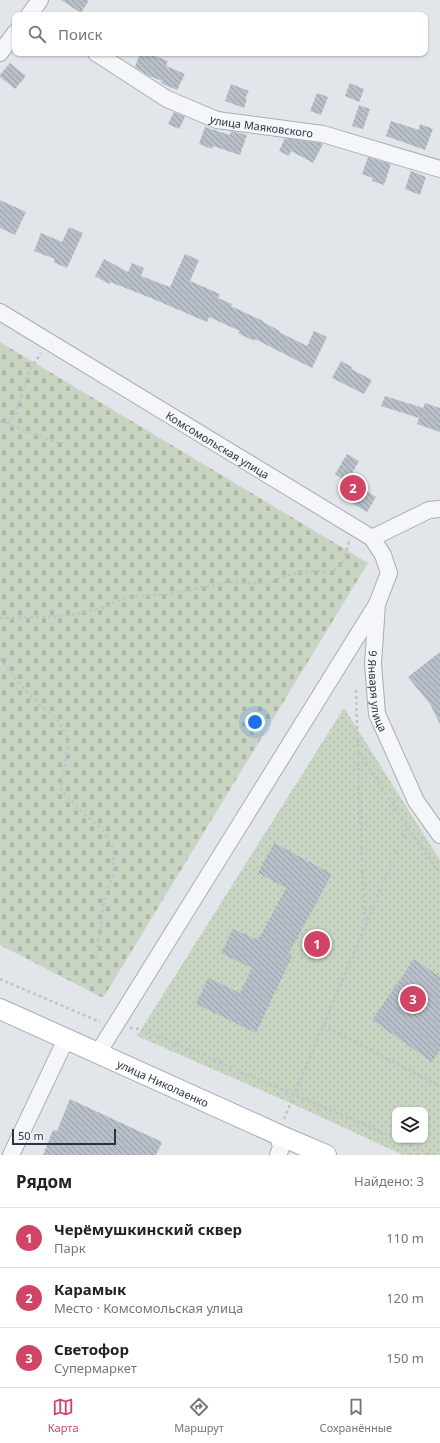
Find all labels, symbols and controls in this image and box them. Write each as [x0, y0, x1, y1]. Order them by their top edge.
search box [12, 12, 428, 56]
icon: search [26, 23, 48, 45]
text: Поиск [58, 24, 103, 44]
street label: улица Маяковского [208, 110, 314, 140]
street label: Комсомольская улица [163, 407, 273, 482]
pin: 2 [340, 473, 366, 503]
street label: 9 Января улица [365, 650, 391, 734]
your location [245, 712, 265, 732]
pin: 1 [304, 929, 330, 959]
pin: 3 [400, 984, 426, 1014]
street label: улица Николаенко [115, 1055, 211, 1110]
map controls [392, 1107, 428, 1143]
button: layers [392, 1107, 428, 1143]
scale bar [12, 1127, 116, 1146]
text: 50 m [18, 1128, 44, 1143]
text: Рядом [16, 1170, 72, 1193]
text: Найдено: 3 [354, 1172, 424, 1190]
text: Черёмушкинский сквер [54, 1219, 242, 1239]
text: 1 [25, 1229, 33, 1247]
text: 110 m [386, 1229, 424, 1247]
text: Парк [54, 1239, 86, 1257]
text: Карамык [54, 1279, 126, 1299]
text: 2 [25, 1289, 33, 1307]
text: 120 m [386, 1289, 424, 1307]
text: Место · Комсомольская улица [54, 1299, 243, 1317]
text: Светофор [54, 1339, 129, 1359]
text: 3 [25, 1349, 33, 1367]
text: 150 m [386, 1349, 424, 1367]
text: Супермаркет [54, 1359, 137, 1377]
tab: Карта [48, 1396, 79, 1435]
tab: Маршрут [174, 1396, 224, 1435]
tab: Сохранённые [320, 1396, 392, 1435]

